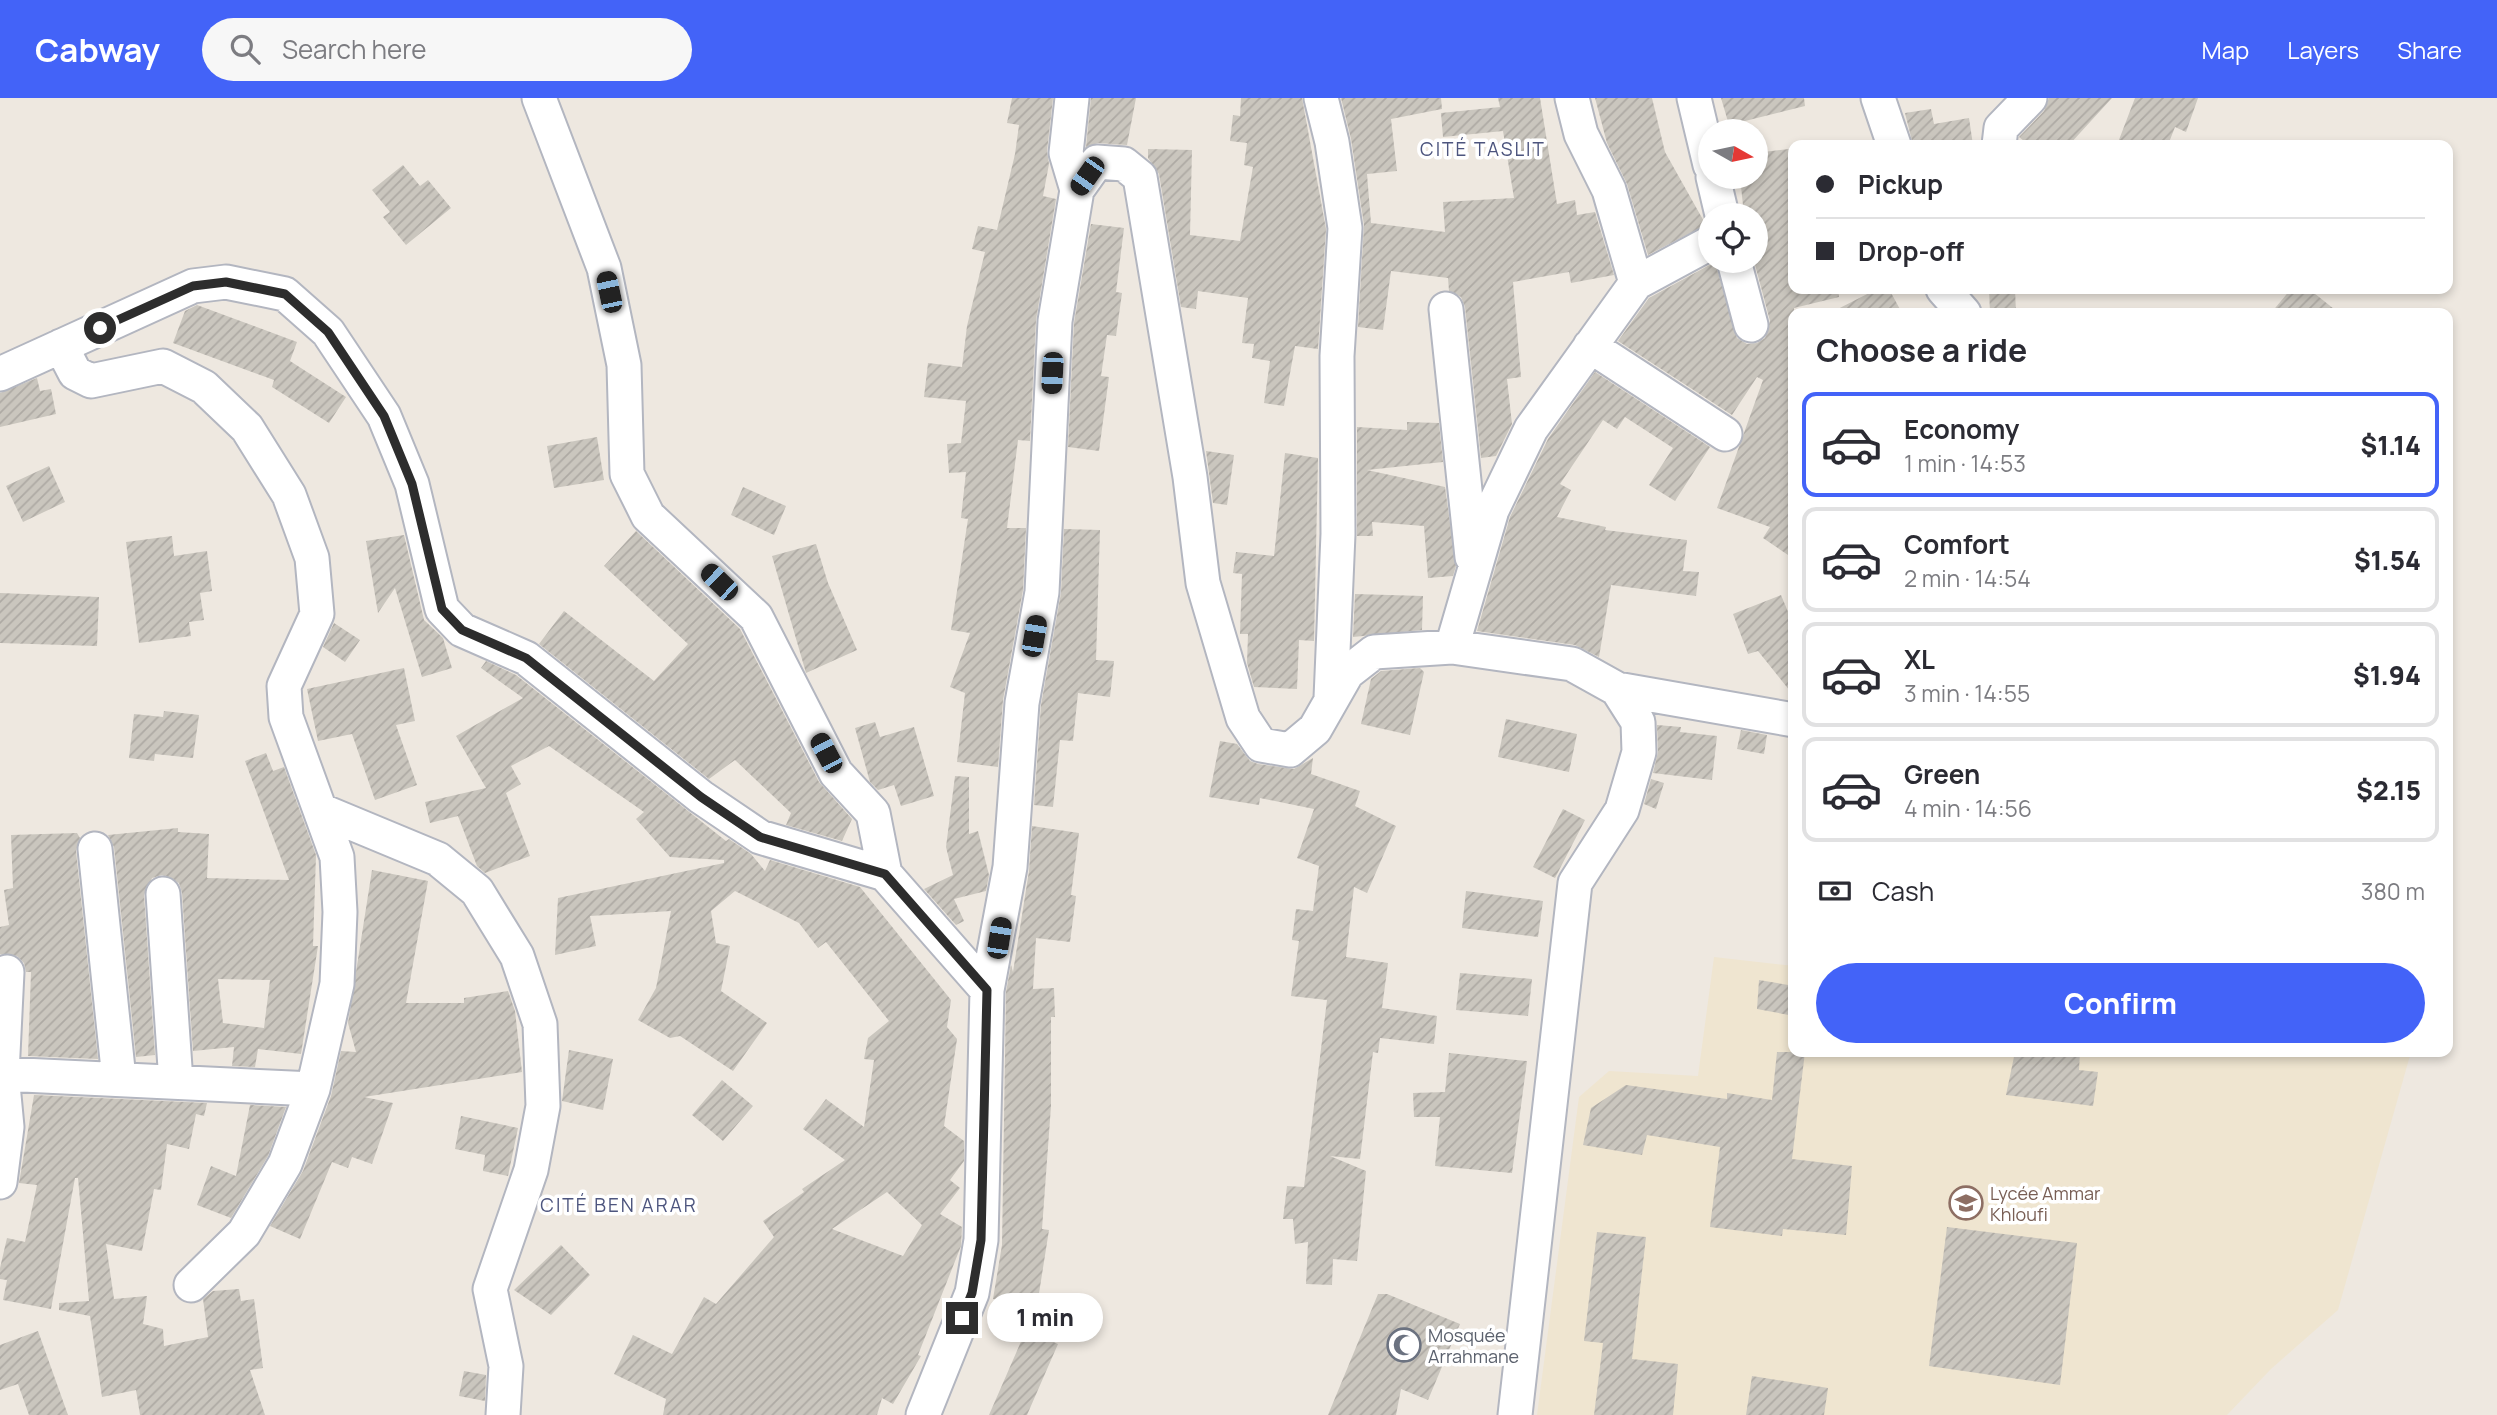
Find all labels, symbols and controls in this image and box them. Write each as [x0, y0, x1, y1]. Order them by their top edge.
search box [202, 18, 692, 81]
text: Cabway [35, 27, 160, 72]
icon: search [226, 30, 264, 68]
text: Search here [282, 31, 427, 67]
text: Map [2202, 33, 2249, 66]
text: Layers [2287, 33, 2359, 66]
text: Share [2397, 33, 2462, 66]
north arrow [1698, 119, 1768, 189]
map controls [1698, 119, 1768, 273]
district label: CITÉ TASLIT [1420, 136, 1546, 162]
car [1067, 153, 1108, 199]
text: Pickup [1858, 166, 1943, 202]
button: locate [1698, 203, 1768, 273]
text: Drop-off [1858, 233, 1964, 269]
car [595, 269, 624, 315]
route start [84, 312, 116, 344]
text: Choose a ride [1816, 328, 2027, 372]
car [1041, 351, 1064, 395]
text: Economy [1904, 411, 2019, 447]
icon: car [1820, 413, 1883, 476]
text: $1.14 [2361, 427, 2421, 463]
text: 1 min · 14:53 [1904, 447, 2026, 479]
text: Comfort [1904, 526, 2010, 562]
icon: car [1820, 528, 1883, 591]
text: $1.54 [2354, 542, 2421, 578]
car [697, 560, 742, 604]
text: 2 min · 14:54 [1904, 562, 2031, 594]
car [1021, 613, 1048, 659]
text: XL [1904, 641, 1935, 677]
icon: car [1820, 643, 1883, 706]
text: $1.94 [2353, 657, 2421, 693]
text: 3 min · 14:55 [1904, 677, 2030, 709]
car [807, 730, 846, 776]
text: Green [1904, 756, 1980, 792]
icon: car [1820, 758, 1883, 821]
text: $2.15 [2356, 772, 2421, 808]
text: 4 min · 14:56 [1904, 792, 2032, 824]
icon: cash [1816, 872, 1854, 910]
text: Cash [1872, 873, 1934, 909]
text: 380 m [2361, 875, 2425, 907]
car [986, 916, 1013, 960]
button: Confirm [1816, 963, 2425, 1043]
place label: Lycée Ammar Khloufi [1990, 1181, 2101, 1226]
school or university icon: Lycée Ammar Khloufi [1947, 1184, 1985, 1222]
district label: CITÉ BEN ARAR [540, 1192, 698, 1218]
callout: 1 min [986, 1294, 1102, 1342]
text: 1 min [1016, 1301, 1074, 1333]
route end [946, 1302, 978, 1334]
place label: Mosquée Arrahmane [1428, 1323, 1519, 1368]
mosque icon: Mosquée Arrahmane [1385, 1326, 1423, 1364]

